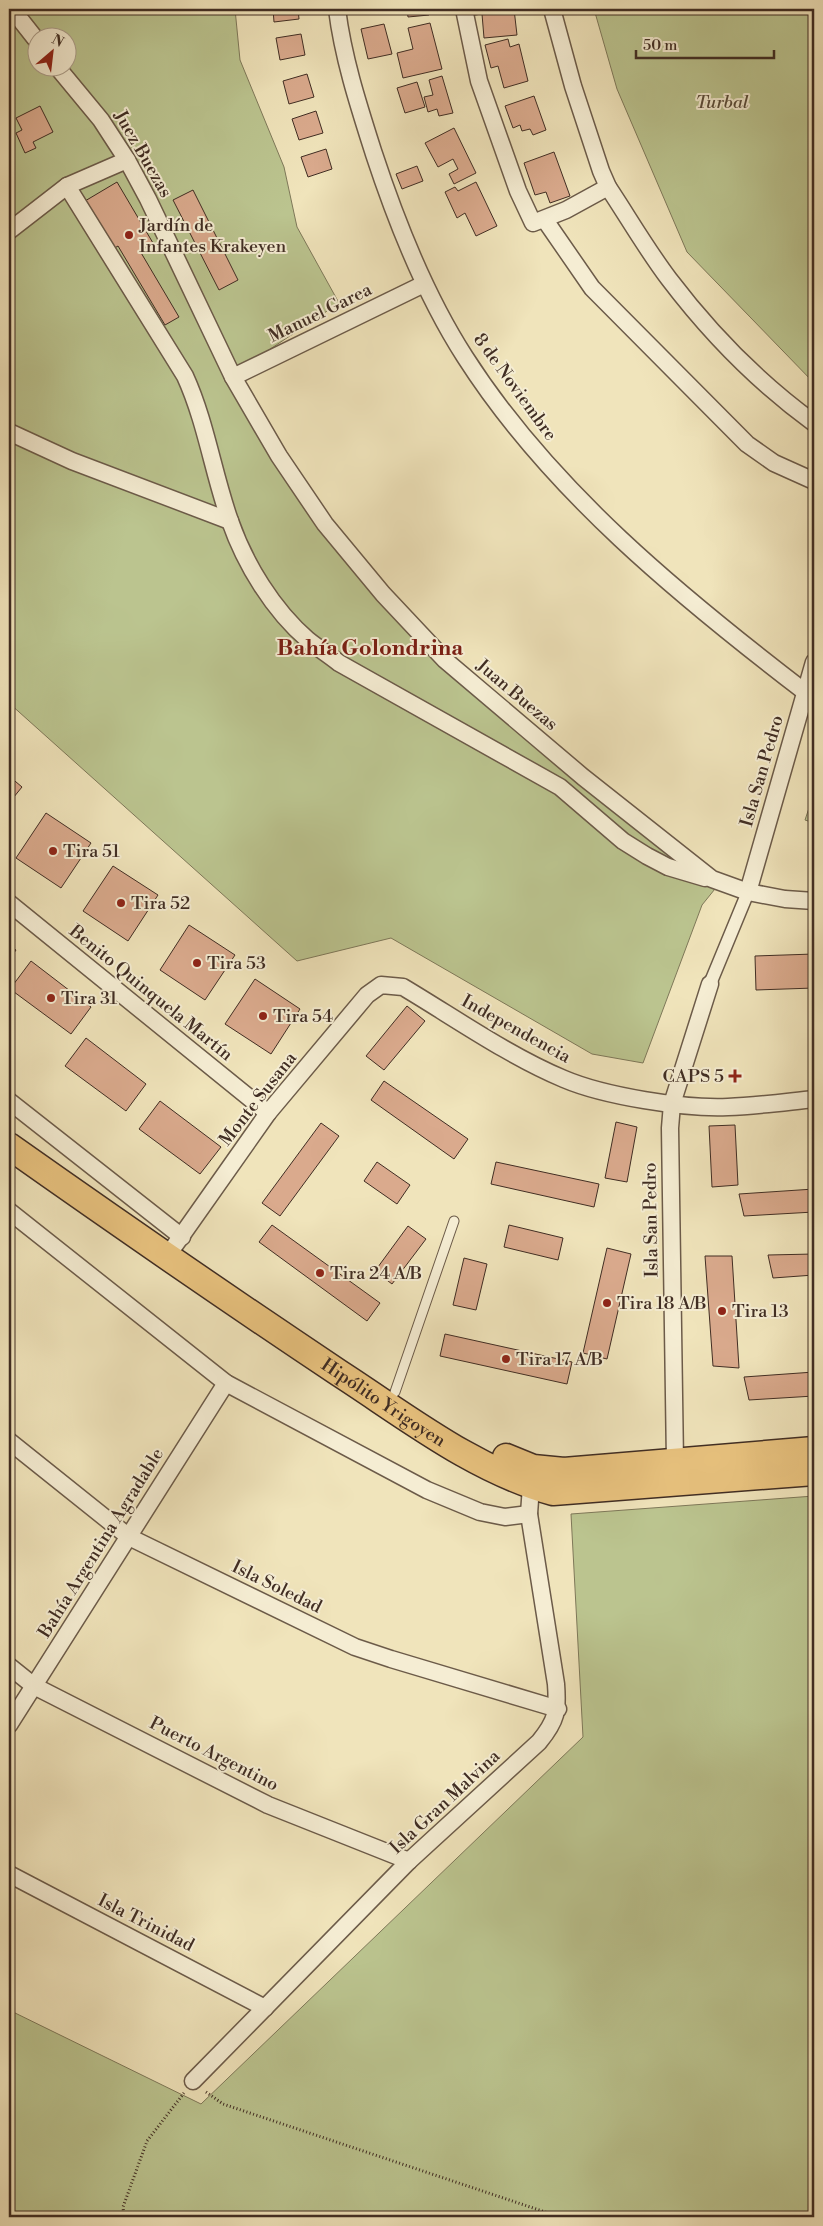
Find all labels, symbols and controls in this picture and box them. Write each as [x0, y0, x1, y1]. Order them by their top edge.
north arrow [28, 28, 78, 78]
scale bar [636, 28, 773, 60]
text: N [49, 31, 67, 52]
text: 50 m [643, 36, 677, 55]
park label: Turbal [695, 91, 749, 114]
street label: Juez Buezas [108, 105, 177, 202]
place label: Jardín de Infantes Krakeyen [138, 214, 287, 258]
marker: Jardín de Infantes Krakeyen [123, 229, 135, 241]
street label: Manuel Garea [264, 278, 376, 348]
street label: 8 de Noviembre [468, 329, 562, 445]
district label: Bahía Golondrina [277, 635, 464, 662]
street label: Juan Buezas [471, 654, 562, 736]
street label: Isla San Pedro [735, 713, 789, 829]
place label: Tira 51 [63, 840, 120, 863]
marker: Tira 51 [47, 845, 59, 857]
place label: Tira 52 [131, 892, 190, 915]
marker: Tira 52 [115, 897, 127, 909]
street label: Benito Quinquela Martín [64, 919, 238, 1066]
place label: Tira 53 [207, 952, 266, 975]
marker: Tira 53 [191, 957, 203, 969]
place label: Tira 31 [61, 987, 118, 1010]
street label: Independencia [457, 990, 575, 1069]
marker: Tira 31 [45, 992, 57, 1004]
place label: Tira 54 [273, 1005, 333, 1028]
marker: Tira 54 [257, 1010, 269, 1022]
street label: Monte Susana [214, 1047, 302, 1151]
place label: CAPS 5 [663, 1065, 724, 1088]
marker: CAPS 5 [728, 1069, 742, 1083]
street label: Isla San Pedro [638, 1162, 664, 1278]
place label: Tira 24 A/B [330, 1262, 422, 1285]
marker: Tira 24 A/B [314, 1267, 326, 1279]
place label: Tira 18 A/B [617, 1292, 707, 1315]
marker: Tira 18 A/B [601, 1297, 613, 1309]
place label: Tira 13 [732, 1300, 789, 1323]
marker: Tira 13 [716, 1305, 728, 1317]
place label: Tira 17 A/B [516, 1348, 603, 1371]
street label: Hipólito Yrigoyen [317, 1353, 450, 1452]
marker: Tira 17 A/B [500, 1353, 512, 1365]
street label: Bahía Argentina Agradable [33, 1444, 169, 1643]
street label: Isla Soledad [228, 1555, 326, 1619]
street label: Puerto Argentino [145, 1711, 283, 1797]
street label: Isla Gran Malvina [385, 1744, 506, 1859]
street label: Isla Trinidad [94, 1889, 199, 1957]

